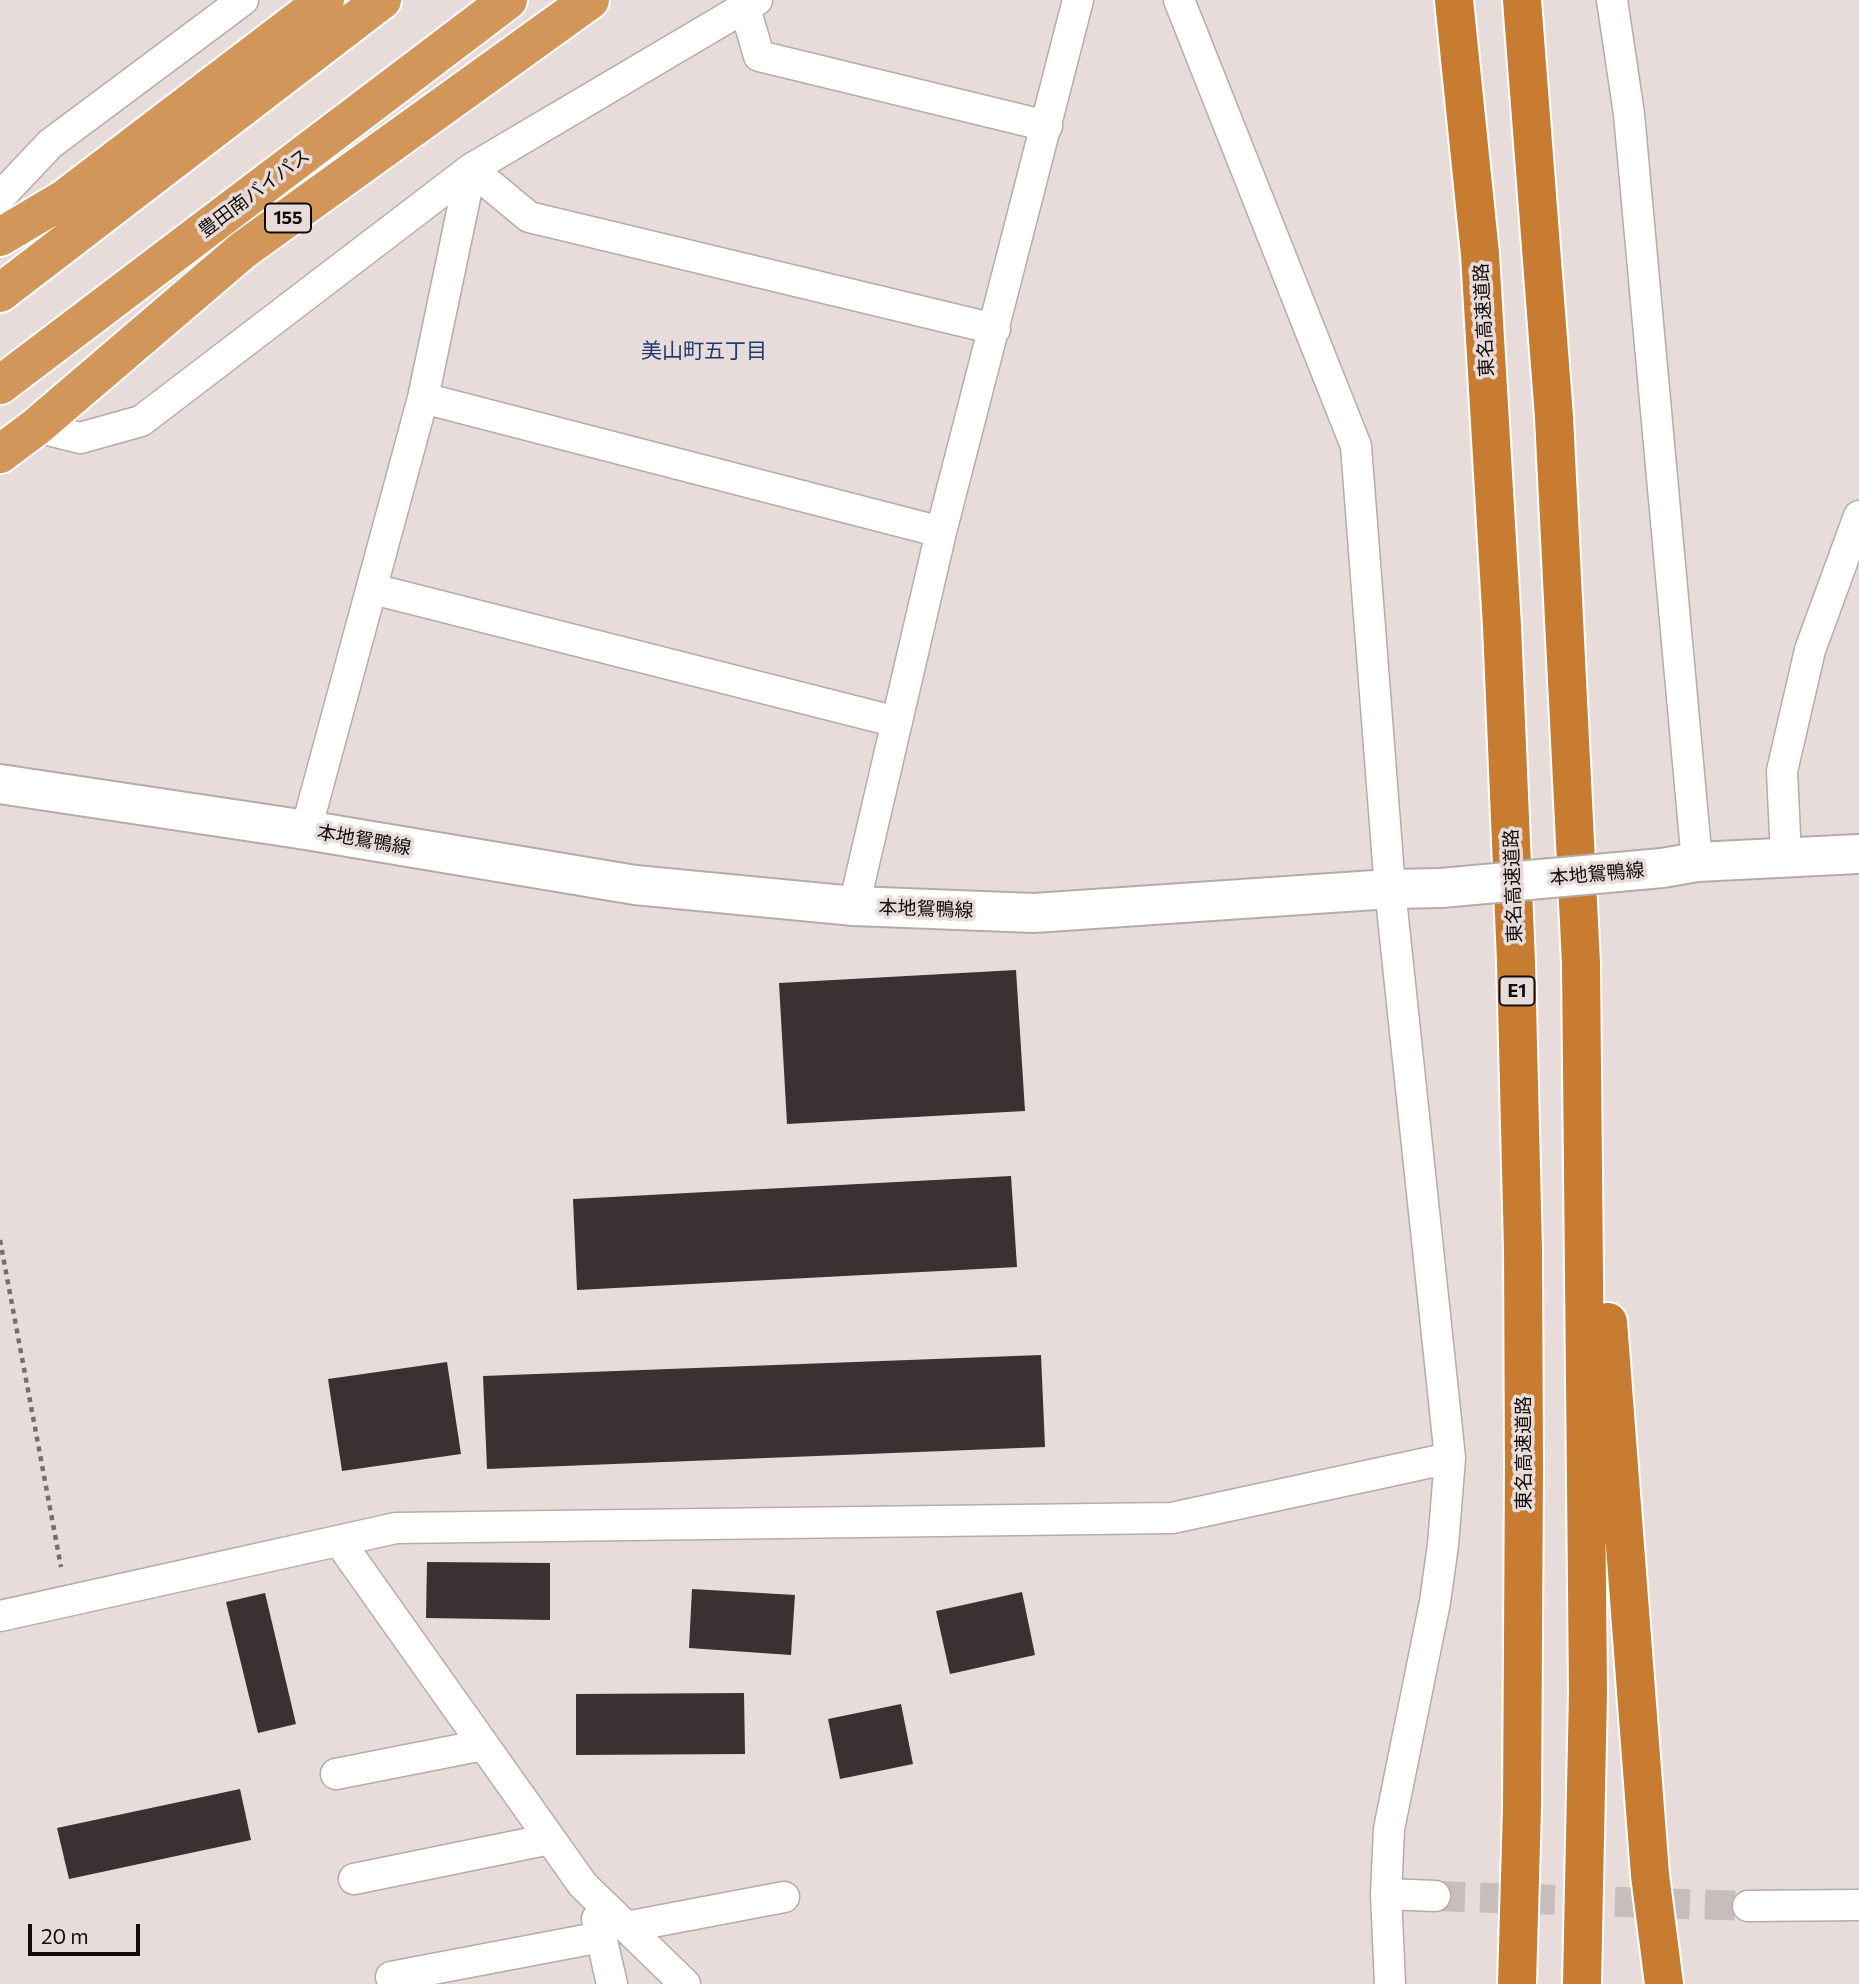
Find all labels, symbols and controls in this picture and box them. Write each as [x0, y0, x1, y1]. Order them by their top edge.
street label: 豊田南バイパス [194, 144, 314, 242]
road number: 155 [265, 204, 311, 232]
street label: 東名高速道路 [1470, 262, 1498, 378]
district label: 美山町五丁目 [641, 338, 767, 364]
street label: 本地鴛鴨線 [315, 821, 413, 859]
street label: 東名高速道路 [1500, 829, 1526, 943]
street label: 本地鴛鴨線 [1549, 859, 1645, 889]
street label: 本地鴛鴨線 [878, 896, 974, 922]
road number: E1 [1500, 976, 1534, 1006]
street label: 東名高速道路 [1513, 1396, 1535, 1510]
scale bar [32, 1910, 144, 1954]
text: 20 m [41, 1923, 89, 1948]

